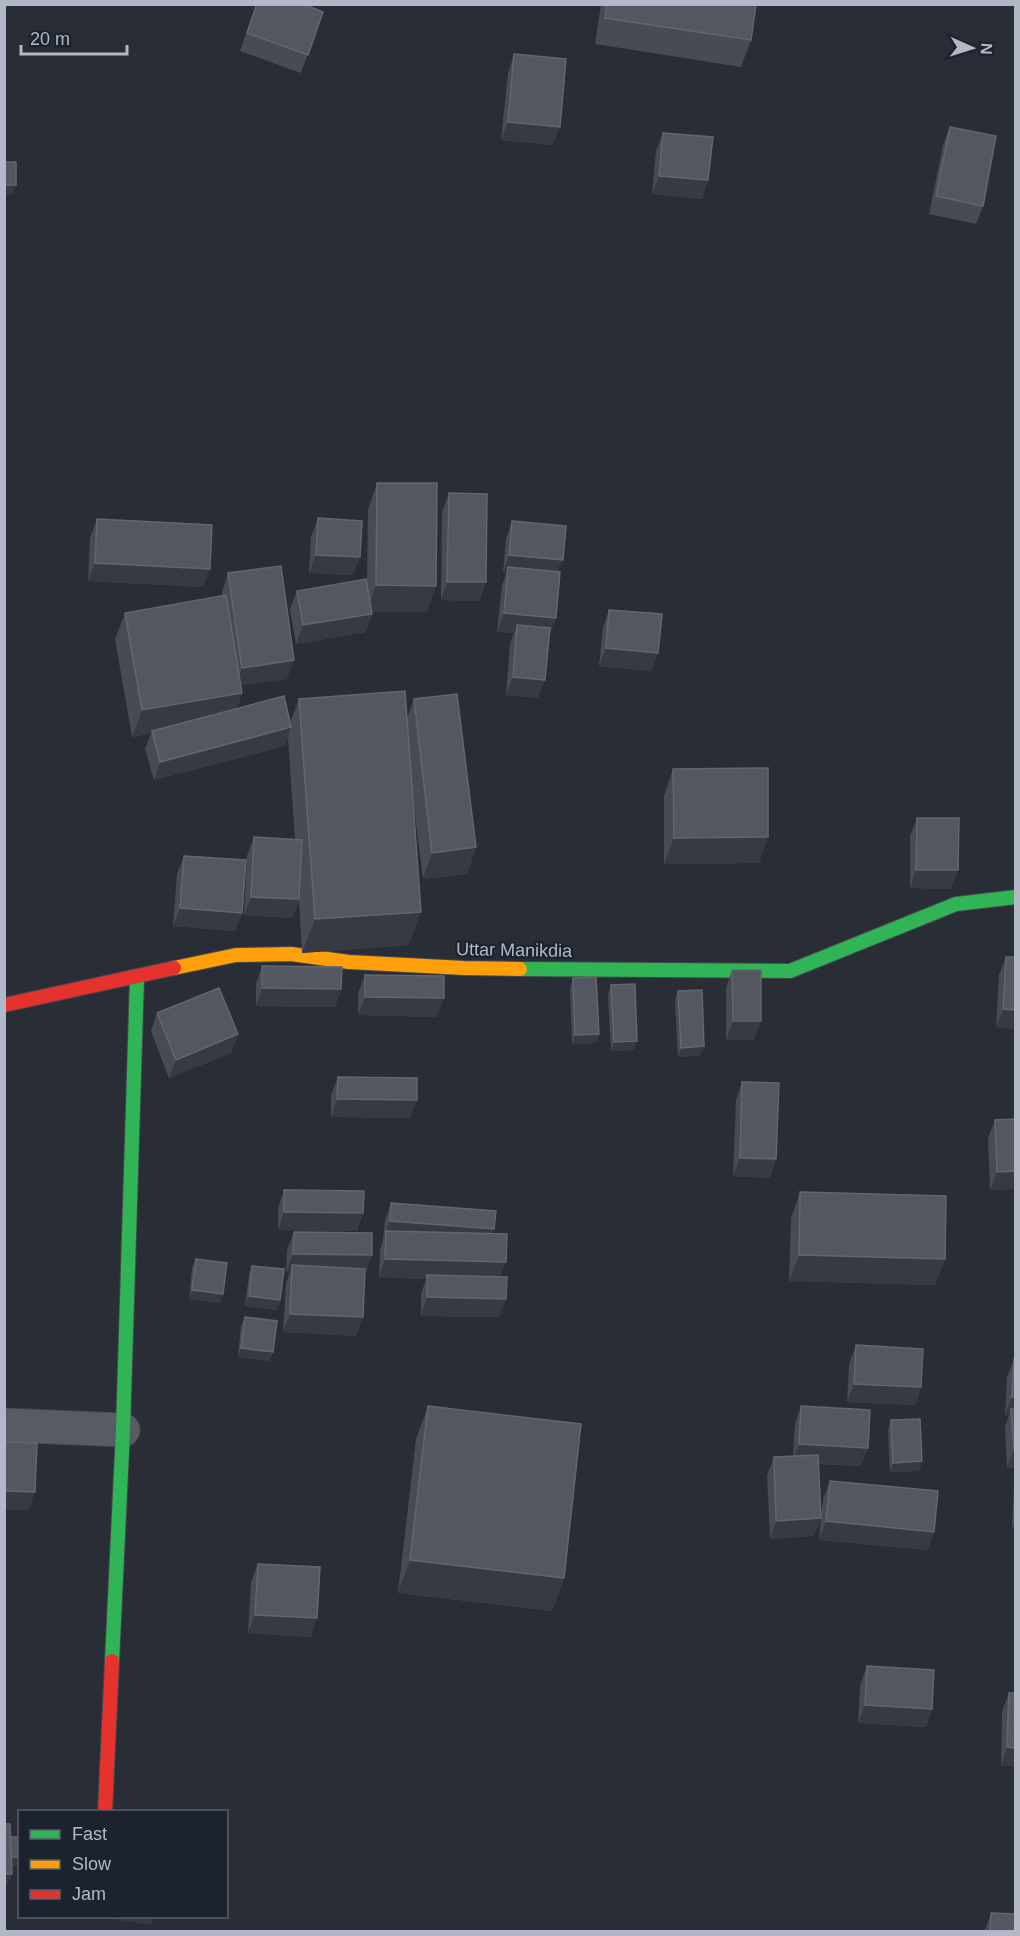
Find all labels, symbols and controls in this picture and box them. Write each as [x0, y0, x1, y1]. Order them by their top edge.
scale bar [21, 18, 128, 56]
north arrow [942, 18, 1002, 78]
text: 20 m [30, 29, 70, 49]
text: N [978, 43, 995, 55]
street label: Uttar Manikdia [456, 939, 573, 961]
legend [18, 1810, 228, 1918]
text: Fast [72, 1824, 107, 1844]
text: Slow [72, 1854, 112, 1874]
text: Jam [72, 1884, 106, 1904]

